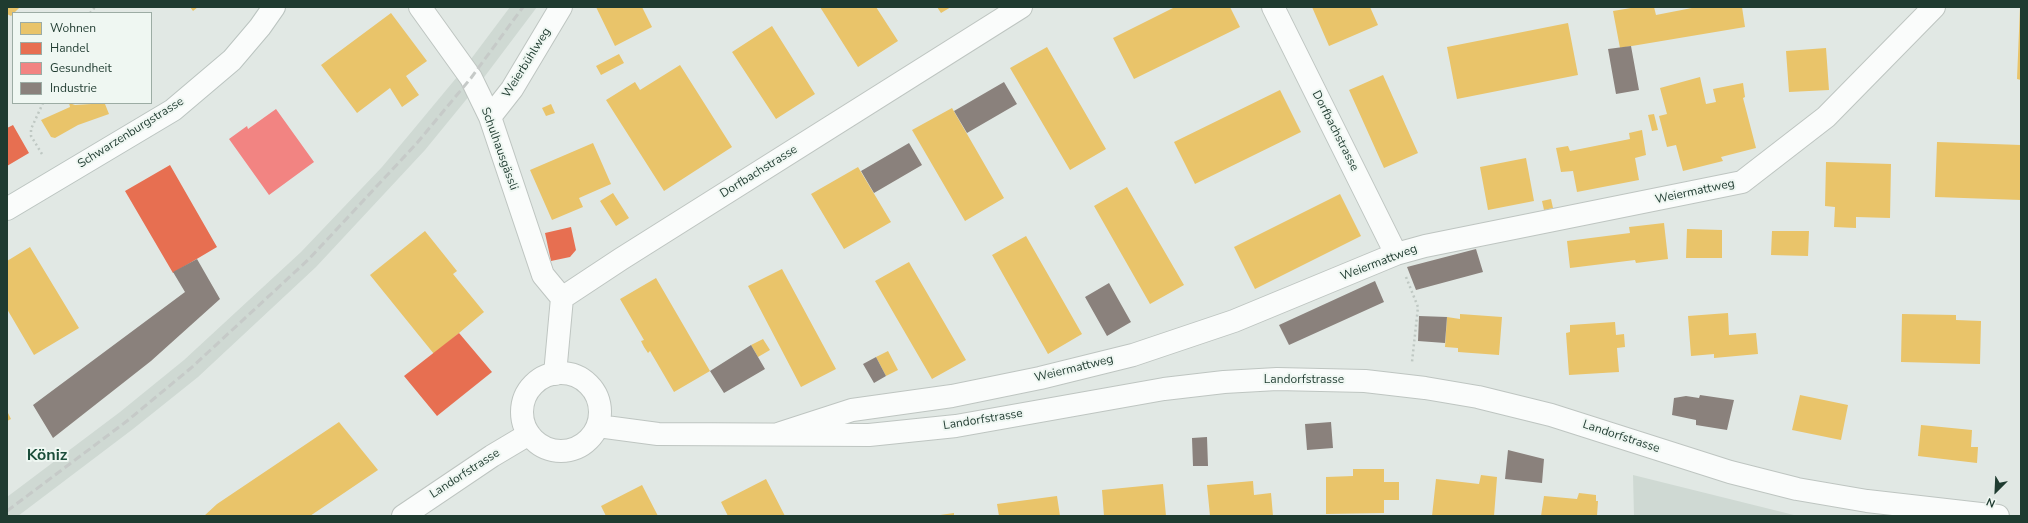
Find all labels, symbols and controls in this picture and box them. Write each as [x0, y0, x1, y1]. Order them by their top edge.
legend [12, 12, 152, 104]
text: Wohnen [50, 20, 96, 36]
street label: Weierbühlweg [500, 25, 554, 101]
text: Handel [50, 40, 89, 56]
text: Gesundheit [50, 60, 112, 76]
text: Industrie [50, 80, 97, 96]
street label: Dorfbachstrasse [1309, 88, 1361, 174]
street label: Schwarzenburgstrasse [75, 94, 187, 172]
street label: Schulhausgässli [477, 106, 521, 192]
street label: Dorfbachstrasse [718, 142, 800, 202]
street label: Weiermattweg [1654, 177, 1736, 207]
street label: Weiermattweg [1339, 242, 1419, 284]
street label: Weiermattweg [1033, 352, 1115, 386]
street label: Landorfstrasse [1264, 373, 1344, 387]
street label: Landorfstrasse [942, 407, 1024, 433]
street label: Landorfstrasse [1581, 418, 1661, 456]
district label: Köniz [27, 446, 67, 466]
street label: Landorfstrasse [427, 446, 503, 502]
north arrow [1976, 471, 2016, 511]
text: N [1984, 494, 1998, 511]

